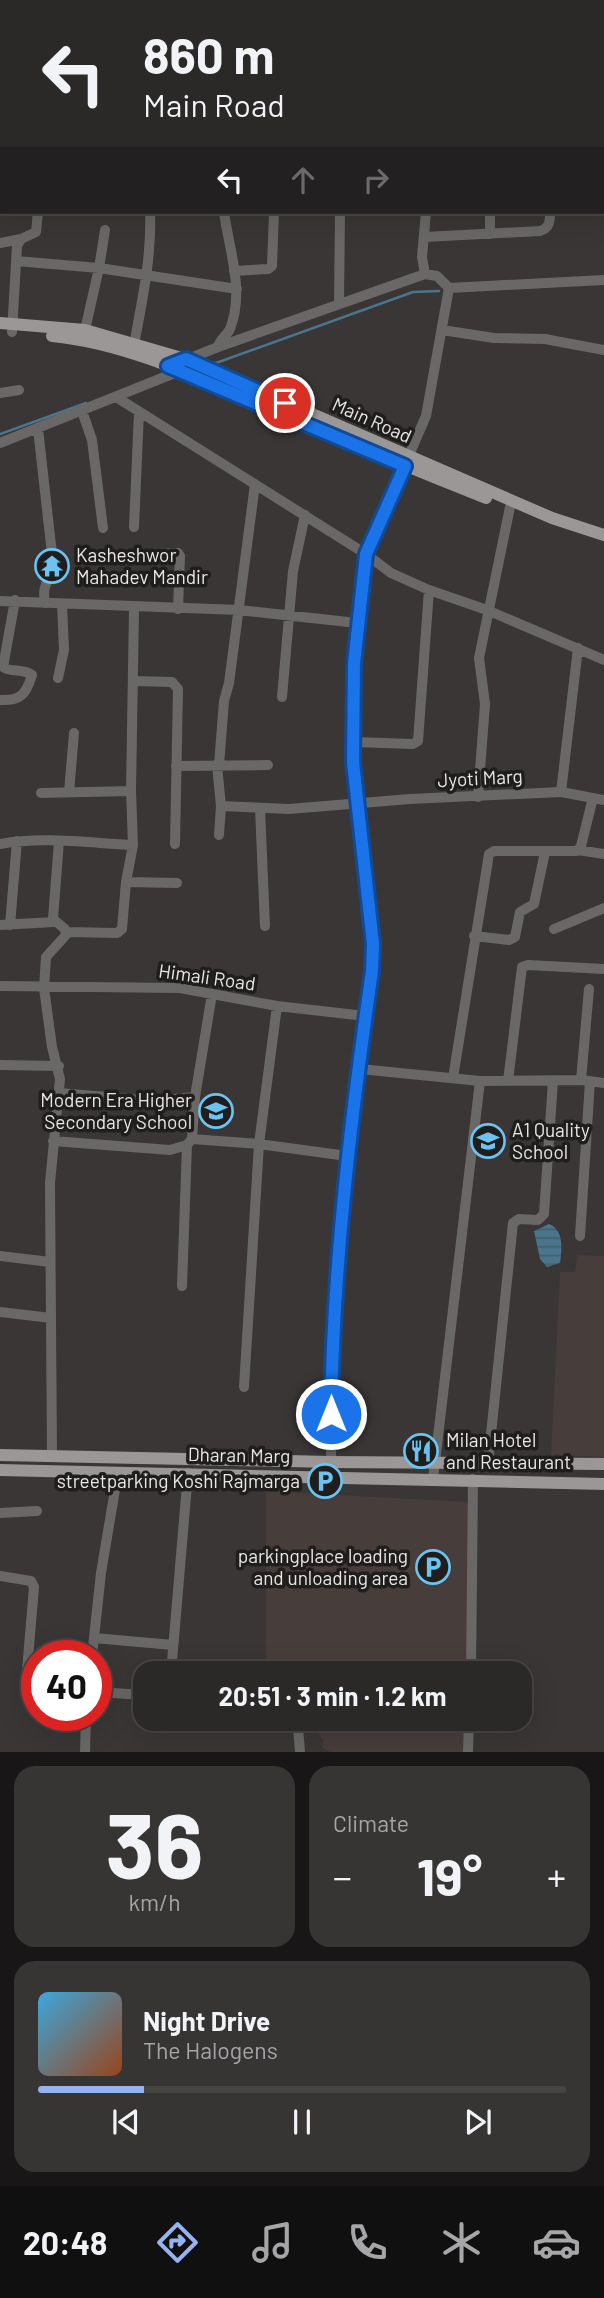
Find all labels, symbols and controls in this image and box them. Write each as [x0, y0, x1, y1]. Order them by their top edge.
text: 860 m [143, 25, 274, 84]
icon: left [28, 28, 119, 119]
text: Main Road [143, 85, 285, 123]
icon: left [211, 161, 249, 199]
icon: ahead [284, 161, 322, 199]
icon: right [357, 161, 395, 199]
pin [255, 373, 315, 433]
icon: arrive [266, 384, 304, 422]
street label: Main Road [329, 392, 415, 447]
place label: Kasheshwor Mahadev Mandir [76, 543, 208, 588]
temple icon: Kasheshwor Mahadev Mandir [33, 547, 71, 585]
street label: Jyoti Marg [437, 764, 523, 791]
street label: Himali Road [157, 958, 257, 995]
place label: Modern Era Higher Secondary School [40, 1088, 192, 1133]
school or university icon: Modern Era Higher Secondary School [197, 1092, 235, 1130]
place label: A1 Quality School [512, 1118, 590, 1163]
school or university icon: A1 Quality School [469, 1122, 507, 1160]
position arrow [294, 1377, 368, 1451]
place label: Milan Hotel and Restaurant [446, 1428, 571, 1473]
restaurant icon: Milan Hotel and Restaurant [402, 1432, 440, 1470]
street label: Dharan Marg [188, 1442, 290, 1467]
parking icon: streetparking Koshi Rajmarga [306, 1462, 344, 1500]
place label: streetparking Koshi Rajmarga [57, 1469, 300, 1492]
place label: parkingplace loading and unloading area [238, 1544, 408, 1589]
parking icon: parkingplace loading and unloading area [414, 1548, 452, 1586]
speed limit sign: 40 [21, 1640, 112, 1731]
text: 20:51 · 3 min · 1.2 km [218, 1680, 447, 1711]
text: 36 [105, 1788, 204, 1897]
text: Climate [333, 1809, 409, 1837]
text: 19° [417, 1844, 482, 1906]
text: − [333, 1853, 352, 1899]
text: + [547, 1853, 566, 1899]
text: km/h [128, 1888, 181, 1916]
text: Night Drive [143, 2005, 270, 2036]
text: The Halogens [143, 2036, 278, 2064]
icon: previous [107, 2103, 145, 2141]
icon: pause [283, 2103, 321, 2141]
icon: next [459, 2103, 497, 2141]
icon: directions [153, 2218, 202, 2267]
icon: music [248, 2218, 297, 2267]
icon: phone [343, 2218, 392, 2267]
icon: climate [437, 2218, 486, 2267]
icon: car [532, 2218, 581, 2267]
text: 20:48 [23, 2223, 107, 2261]

